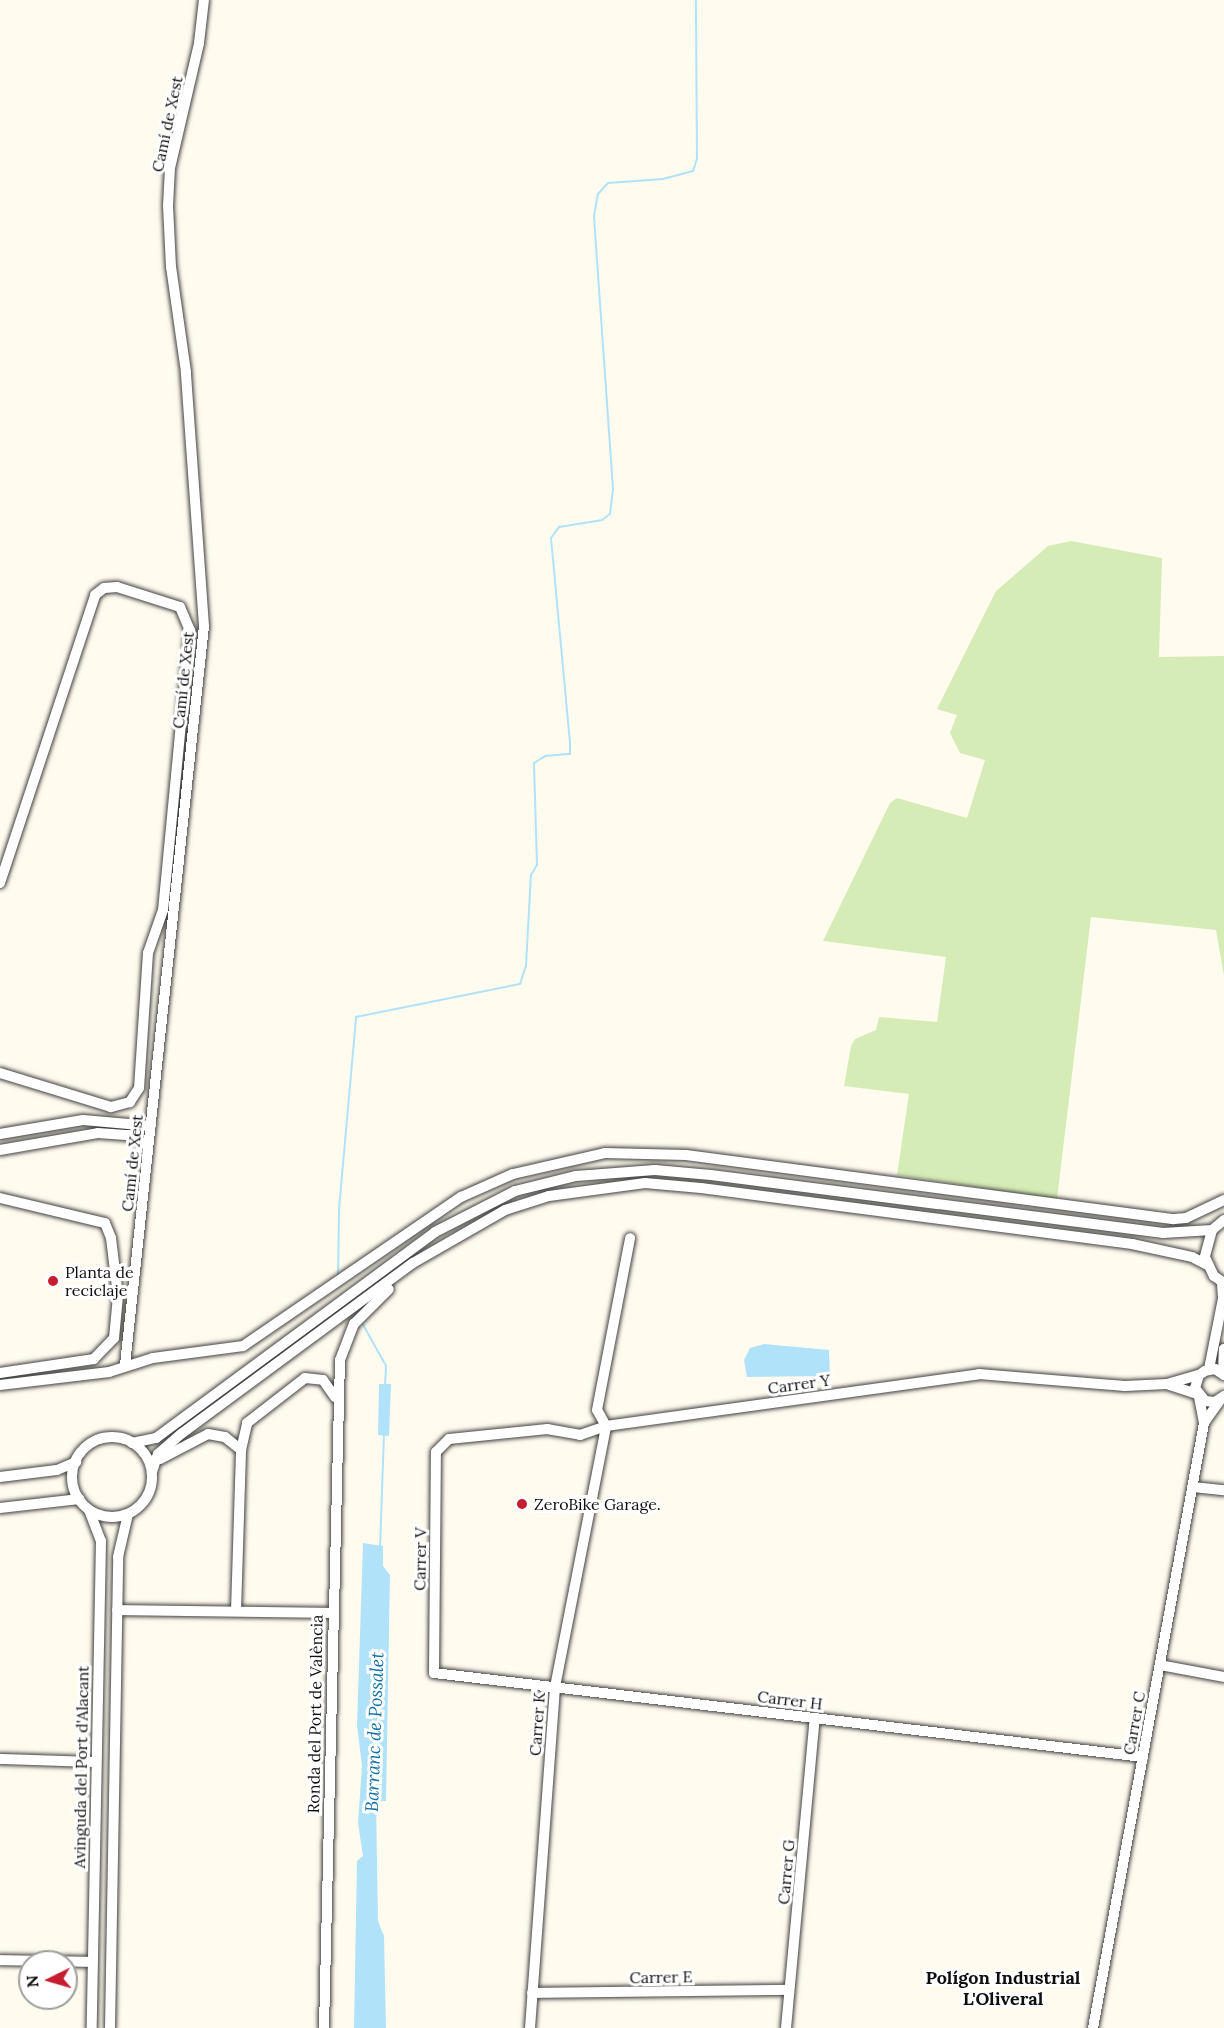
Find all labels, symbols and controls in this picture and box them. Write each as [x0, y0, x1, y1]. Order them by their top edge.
street label: Camí de Xest [147, 74, 187, 174]
street label: Camí de Xest [168, 630, 198, 730]
street label: Camí de Xest [117, 1113, 147, 1213]
place label: Planta de reciclaje [65, 1262, 134, 1300]
marker: Planta de reciclaje [46, 1274, 60, 1288]
street label: Carrer Y [766, 1370, 832, 1398]
place label: ZeroBike Garage. [534, 1494, 661, 1514]
marker: ZeroBike Garage. [515, 1497, 529, 1511]
street label: Carrer V [410, 1527, 430, 1591]
street label: Ronda del Port de València [304, 1614, 326, 1814]
water label: Barranc de Possalet [361, 1652, 389, 1812]
street label: Avinguda del Port d'Alacant [70, 1665, 92, 1869]
street label: Carrer H [756, 1686, 824, 1714]
street label: Carrer C [1119, 1690, 1149, 1756]
street label: Carrer K [525, 1691, 549, 1757]
street label: Carrer G [774, 1839, 798, 1905]
north arrow [18, 1950, 78, 2010]
street label: Carrer E [629, 1967, 693, 1987]
district label: Polígon Industrial L'Oliveral [926, 1968, 1080, 2010]
text: N [22, 1974, 43, 1988]

